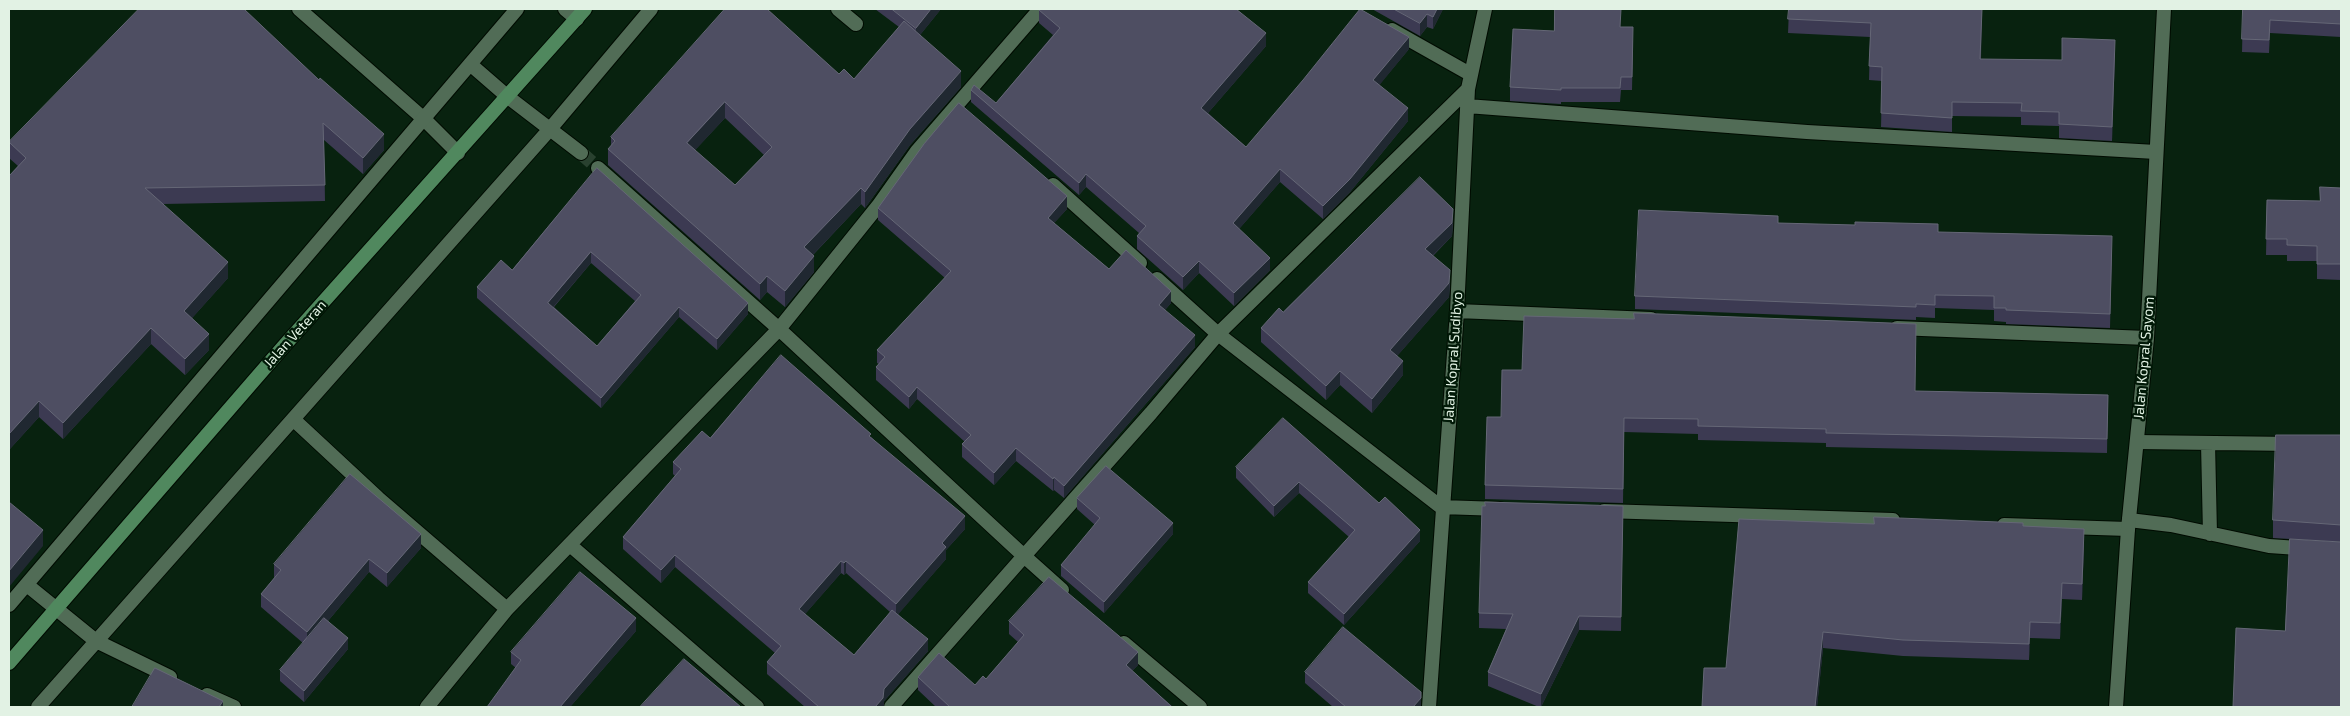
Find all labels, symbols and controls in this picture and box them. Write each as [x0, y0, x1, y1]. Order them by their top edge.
street label: Jalan Kopral Sudibyo [1440, 291, 1466, 423]
street label: Jalan Kopral Sayom [2130, 296, 2158, 420]
street label: Jalan Veteran [260, 297, 330, 371]

